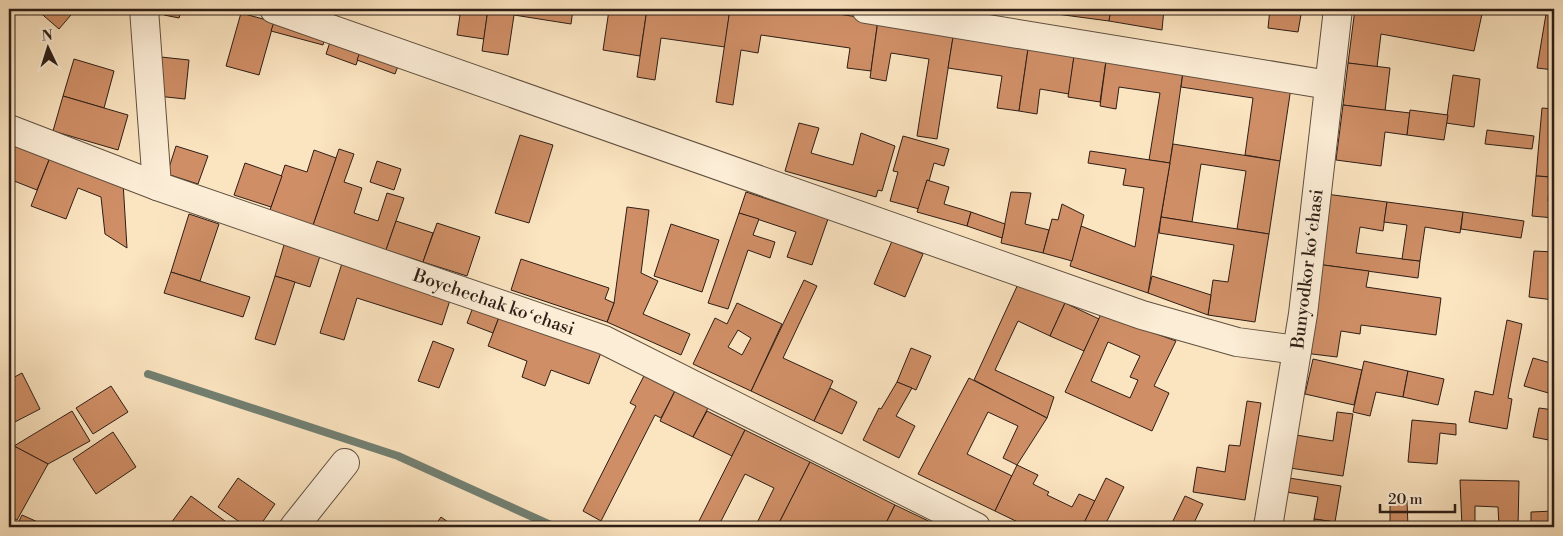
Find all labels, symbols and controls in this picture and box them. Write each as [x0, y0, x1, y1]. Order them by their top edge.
north arrow [22, 22, 72, 72]
text: N [41, 27, 53, 45]
street label: Bunyodkor koʻchasi [1286, 188, 1329, 351]
street label: Boychechak koʻchasi [409, 264, 578, 341]
scale bar [1380, 481, 1456, 513]
text: 20 m [1388, 490, 1423, 509]

